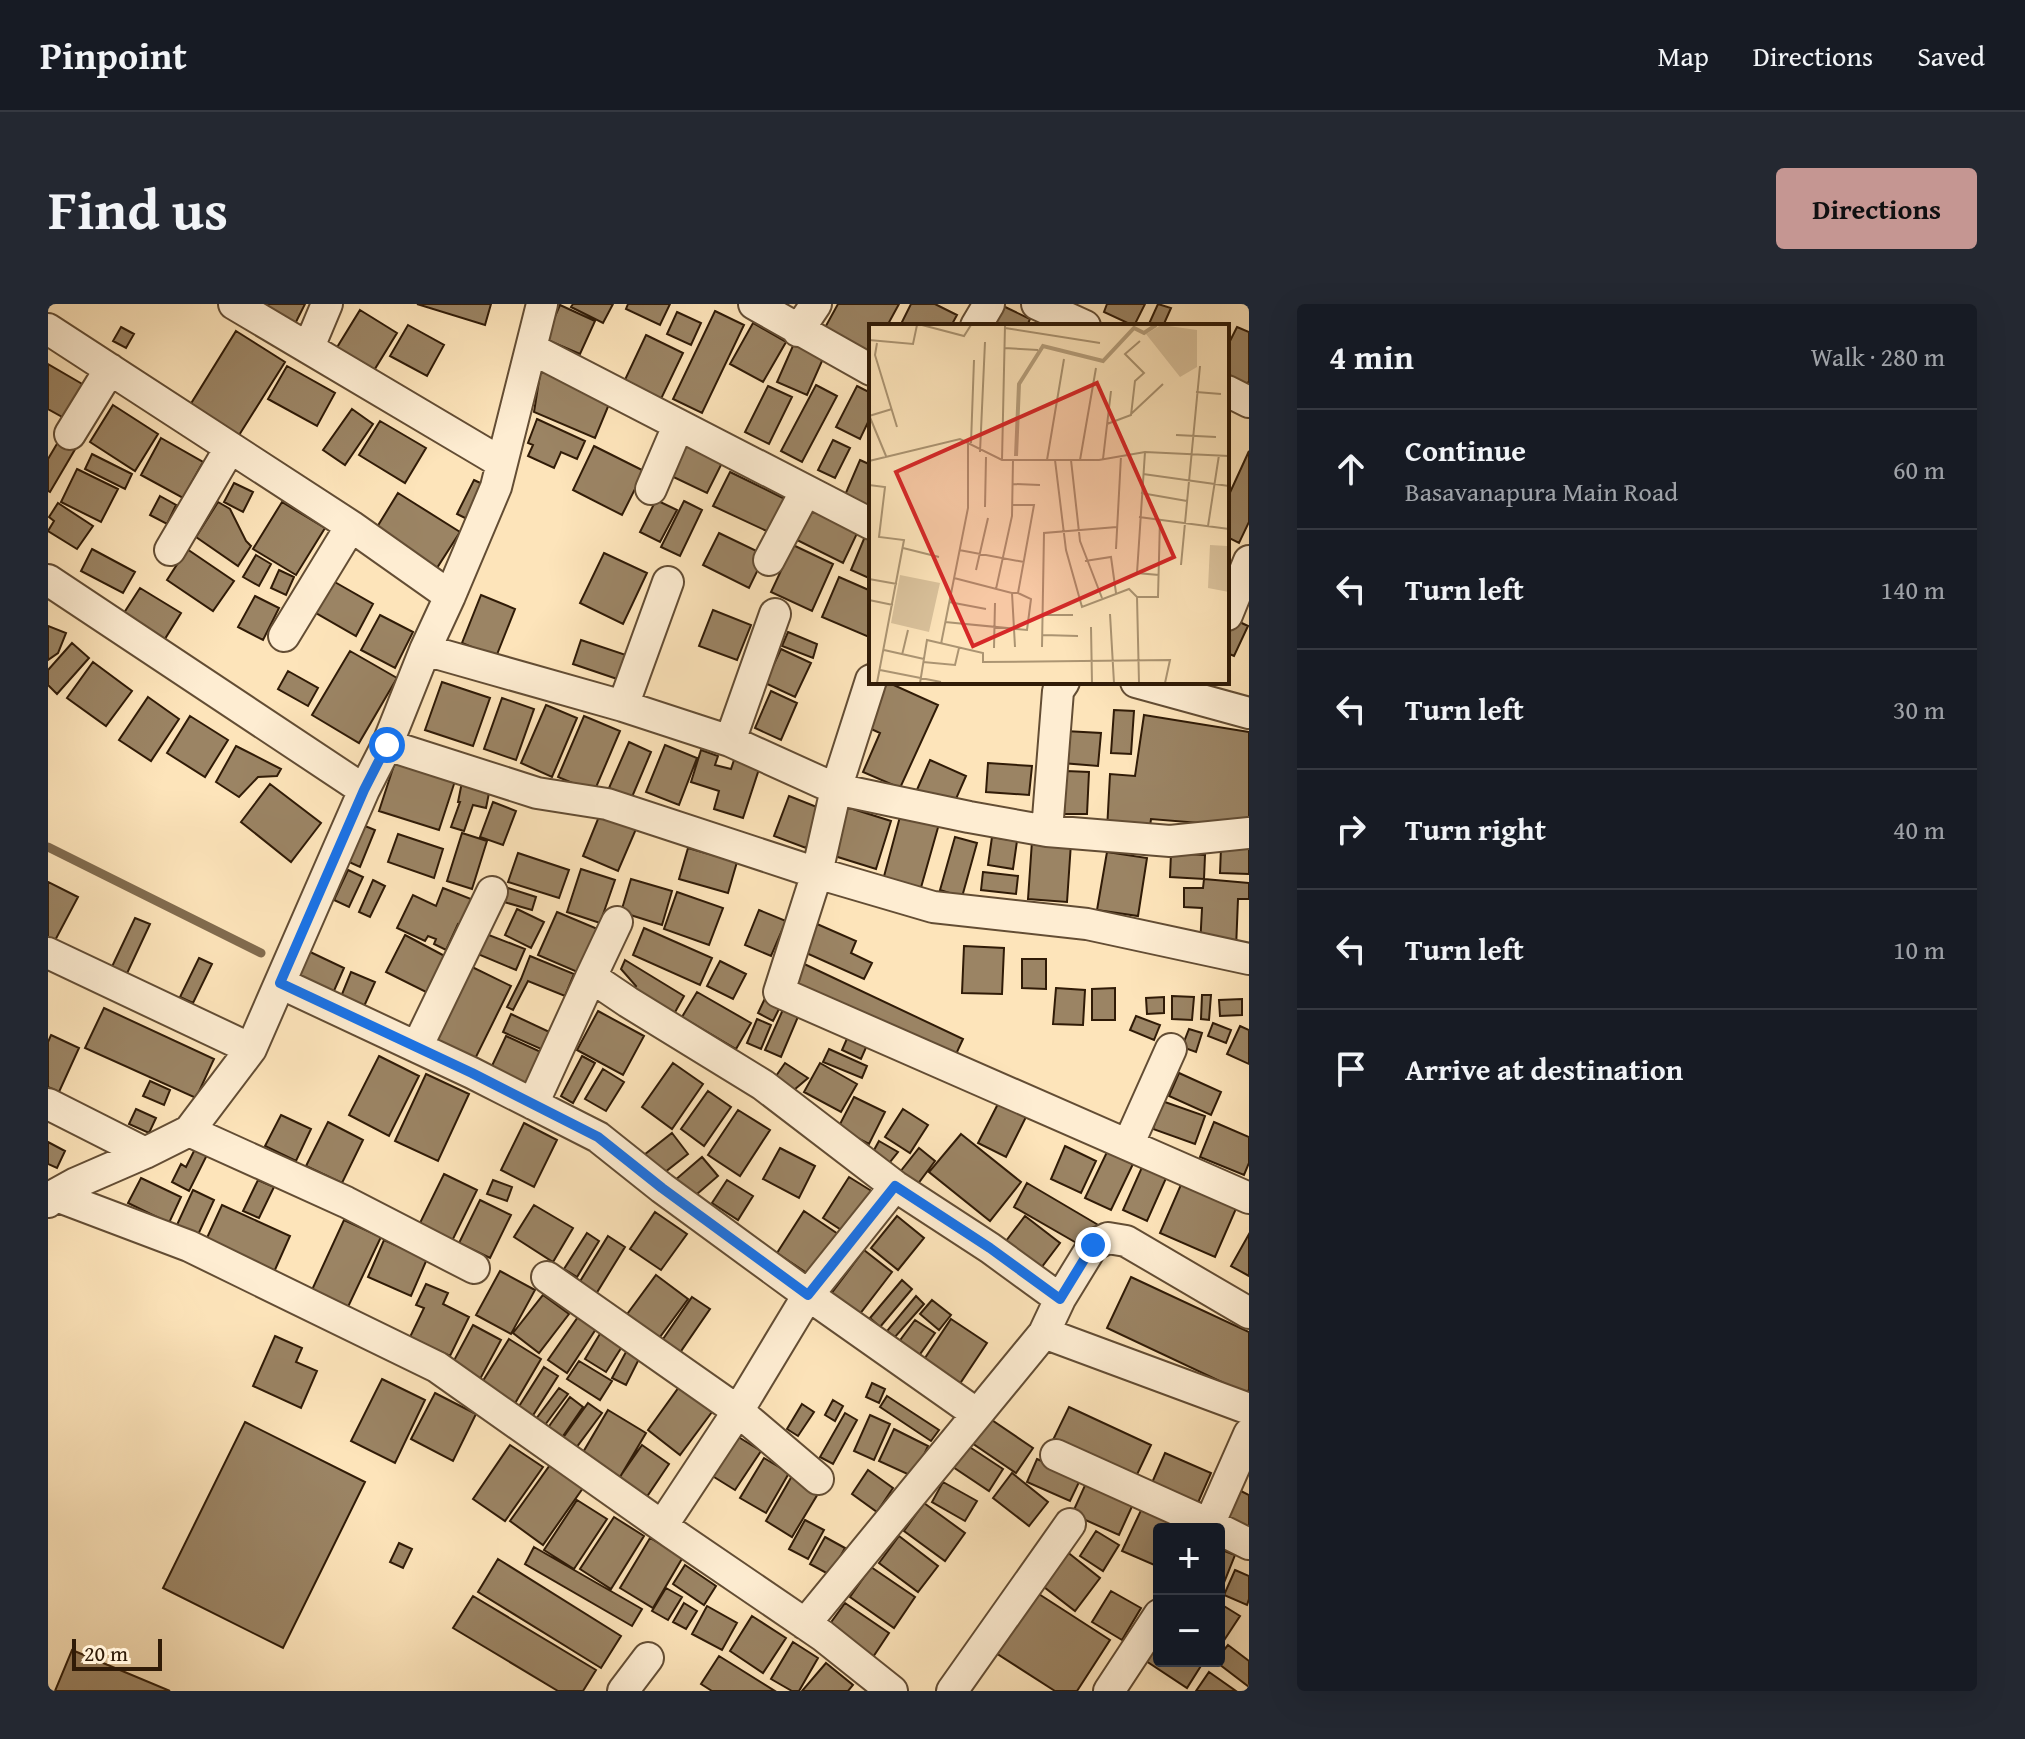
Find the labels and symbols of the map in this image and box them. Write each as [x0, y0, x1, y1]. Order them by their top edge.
inset map [869, 324, 1229, 684]
route start [369, 727, 405, 763]
route end [1075, 1227, 1111, 1263]
scale bar [72, 1635, 162, 1671]

